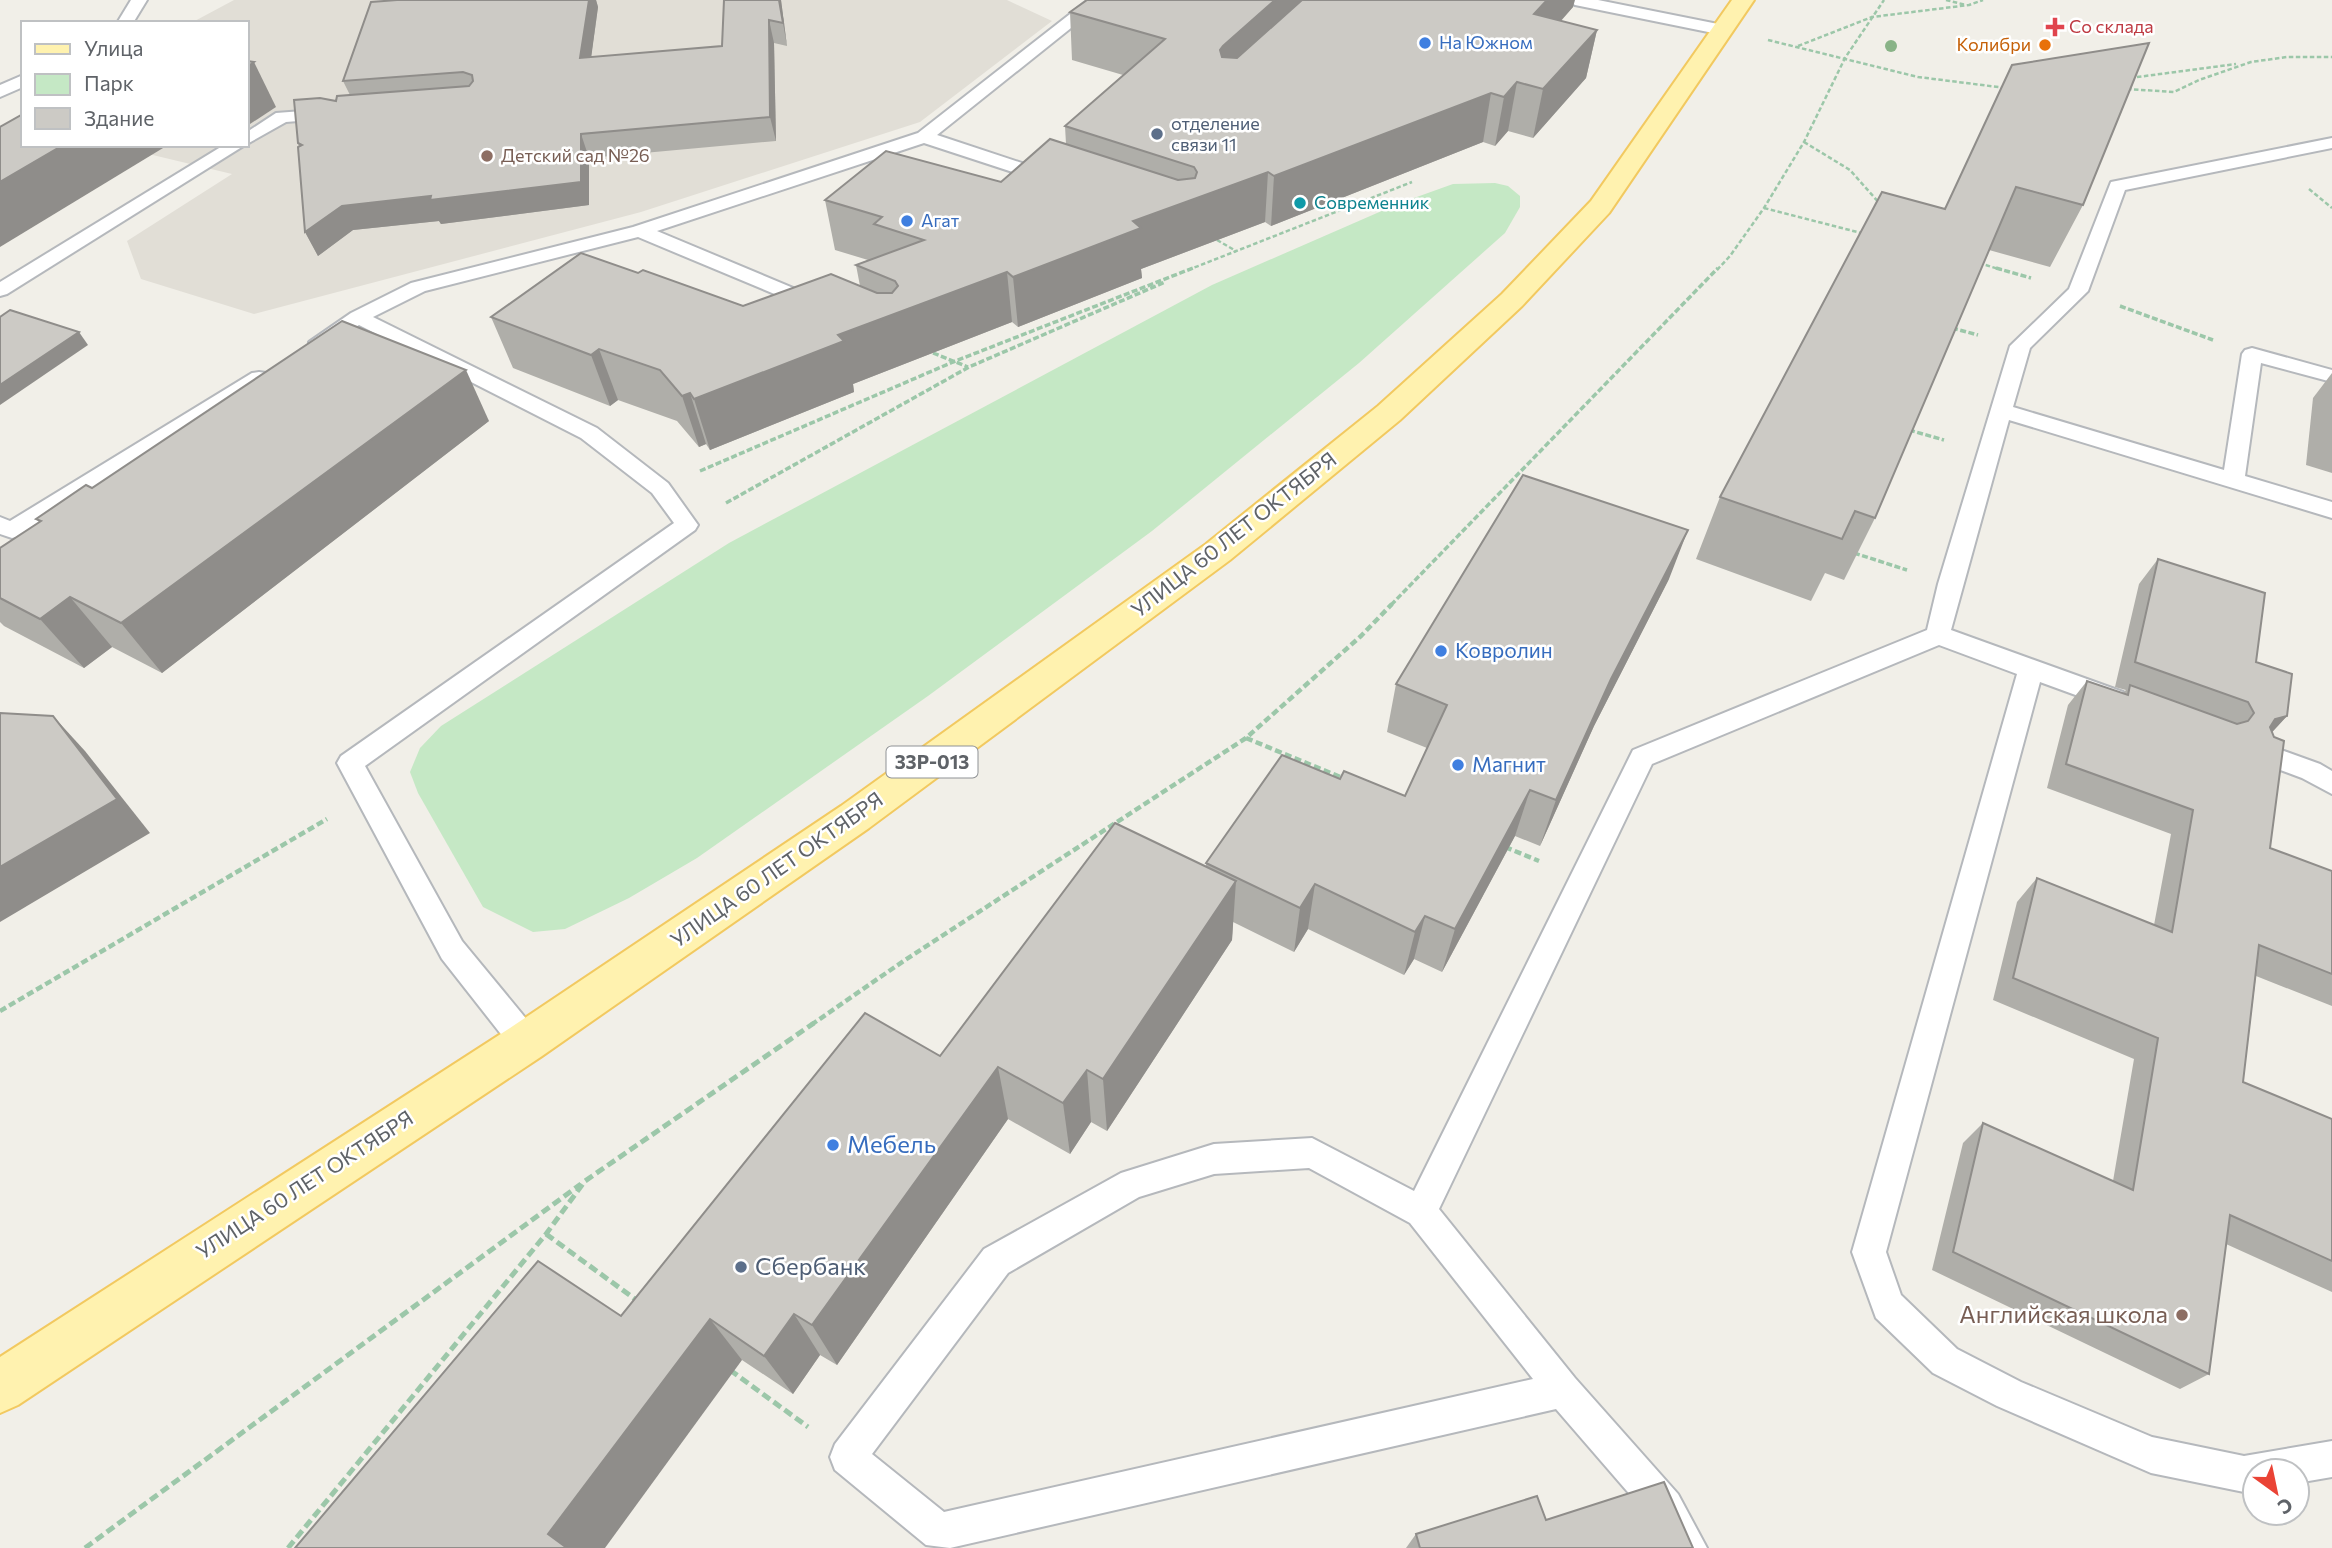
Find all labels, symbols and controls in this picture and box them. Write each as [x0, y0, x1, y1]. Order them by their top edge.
place label: Со склада [2069, 15, 2154, 37]
marker: Со склада [2047, 19, 2063, 35]
legend [21, 21, 248, 147]
place label: На Южном [1439, 31, 1533, 53]
place label: Колибри [1956, 33, 2031, 55]
text: Улица [84, 35, 143, 60]
marker: На Южном [1417, 35, 1433, 51]
marker: Колибри [2037, 37, 2053, 53]
text: Парк [84, 70, 134, 95]
text: Здание [84, 105, 154, 130]
place label: отделение связи 11 [1171, 112, 1260, 155]
marker: отделение связи 11 [1149, 126, 1165, 142]
place label: Детский сад №26 [501, 144, 650, 166]
marker: Детский сад №26 [479, 148, 495, 164]
place label: Современник [1314, 191, 1430, 213]
marker: Современник [1292, 195, 1308, 211]
place label: Агат [921, 209, 960, 231]
marker: Агат [899, 213, 915, 229]
street label: УЛИЦА 60 ЛЕТ ОКТЯБРЯ [1125, 446, 1341, 622]
place label: Ковролин [1455, 637, 1553, 662]
marker: Ковролин [1433, 643, 1449, 659]
road number: 33Р-013 [886, 747, 978, 778]
place label: Магнит [1472, 751, 1546, 776]
marker: Магнит [1450, 757, 1466, 773]
street label: УЛИЦА 60 ЛЕТ ОКТЯБРЯ [665, 786, 887, 952]
street label: УЛИЦА 60 ЛЕТ ОКТЯБРЯ [191, 1104, 417, 1263]
place label: Мебель [847, 1129, 936, 1158]
marker: Мебель [825, 1137, 841, 1153]
place label: Сбербанк [755, 1251, 866, 1280]
marker: Сбербанк [733, 1259, 749, 1275]
place label: Английская школа [1959, 1299, 2168, 1328]
marker: Английская школа [2174, 1307, 2190, 1323]
north arrow [2241, 1457, 2311, 1527]
text: С [2274, 1493, 2297, 1520]

